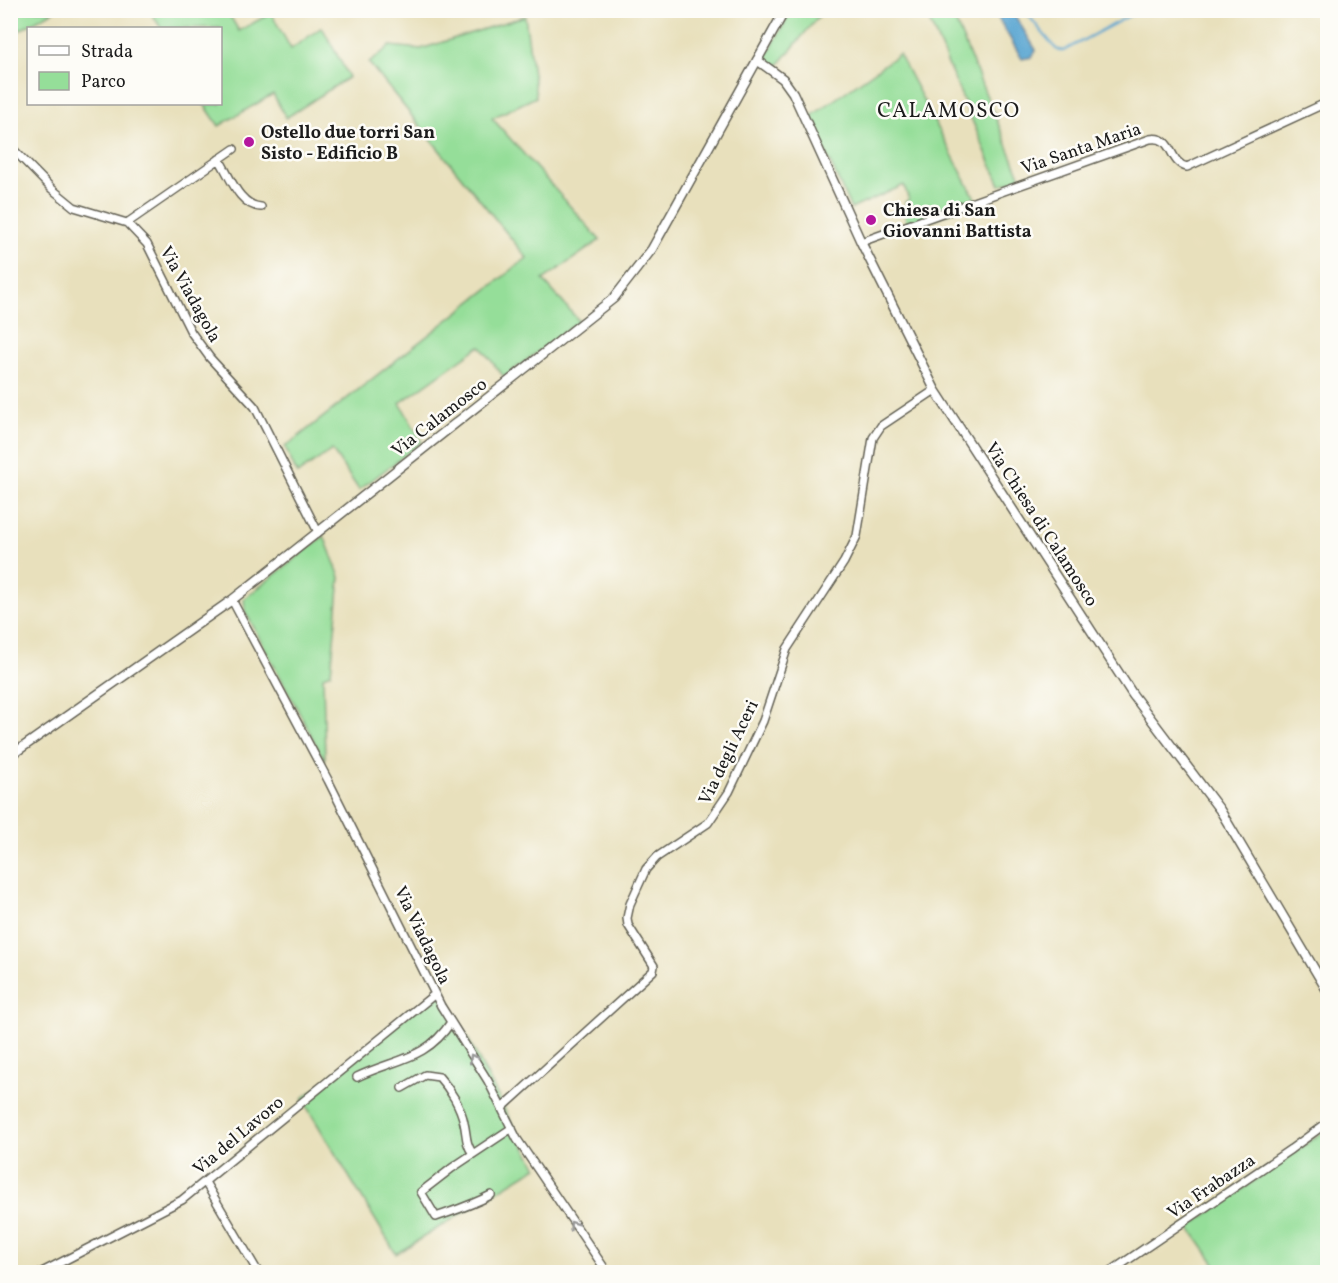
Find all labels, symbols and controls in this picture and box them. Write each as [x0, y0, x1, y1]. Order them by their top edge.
legend [27, 27, 222, 105]
text: Strada [81, 40, 133, 65]
text: Parco [81, 70, 126, 95]
district label: CALAMOSCO [877, 97, 1021, 126]
street label: Via Santa Maria [1018, 117, 1145, 182]
place label: Ostello due torri San Sisto - Edificio B [261, 121, 435, 167]
marker: Ostello due torri San Sisto - Edificio B [242, 135, 256, 149]
place label: Chiesa di San Giovanni Battista [883, 199, 1032, 245]
marker: Chiesa di San Giovanni Battista [864, 213, 878, 227]
street label: Via Viadagola [153, 242, 227, 348]
street label: Via Calamosco [387, 373, 493, 464]
street label: Via Chiesa di Calamosco [978, 438, 1103, 612]
street label: Via degli Aceri [693, 696, 765, 809]
street label: Via Viadagola [387, 882, 456, 989]
one-way arrow [469, 1054, 481, 1064]
street label: Via del Lavoro [188, 1091, 290, 1182]
street label: Via Frabazza [1163, 1149, 1261, 1226]
one-way arrow [569, 1220, 580, 1231]

